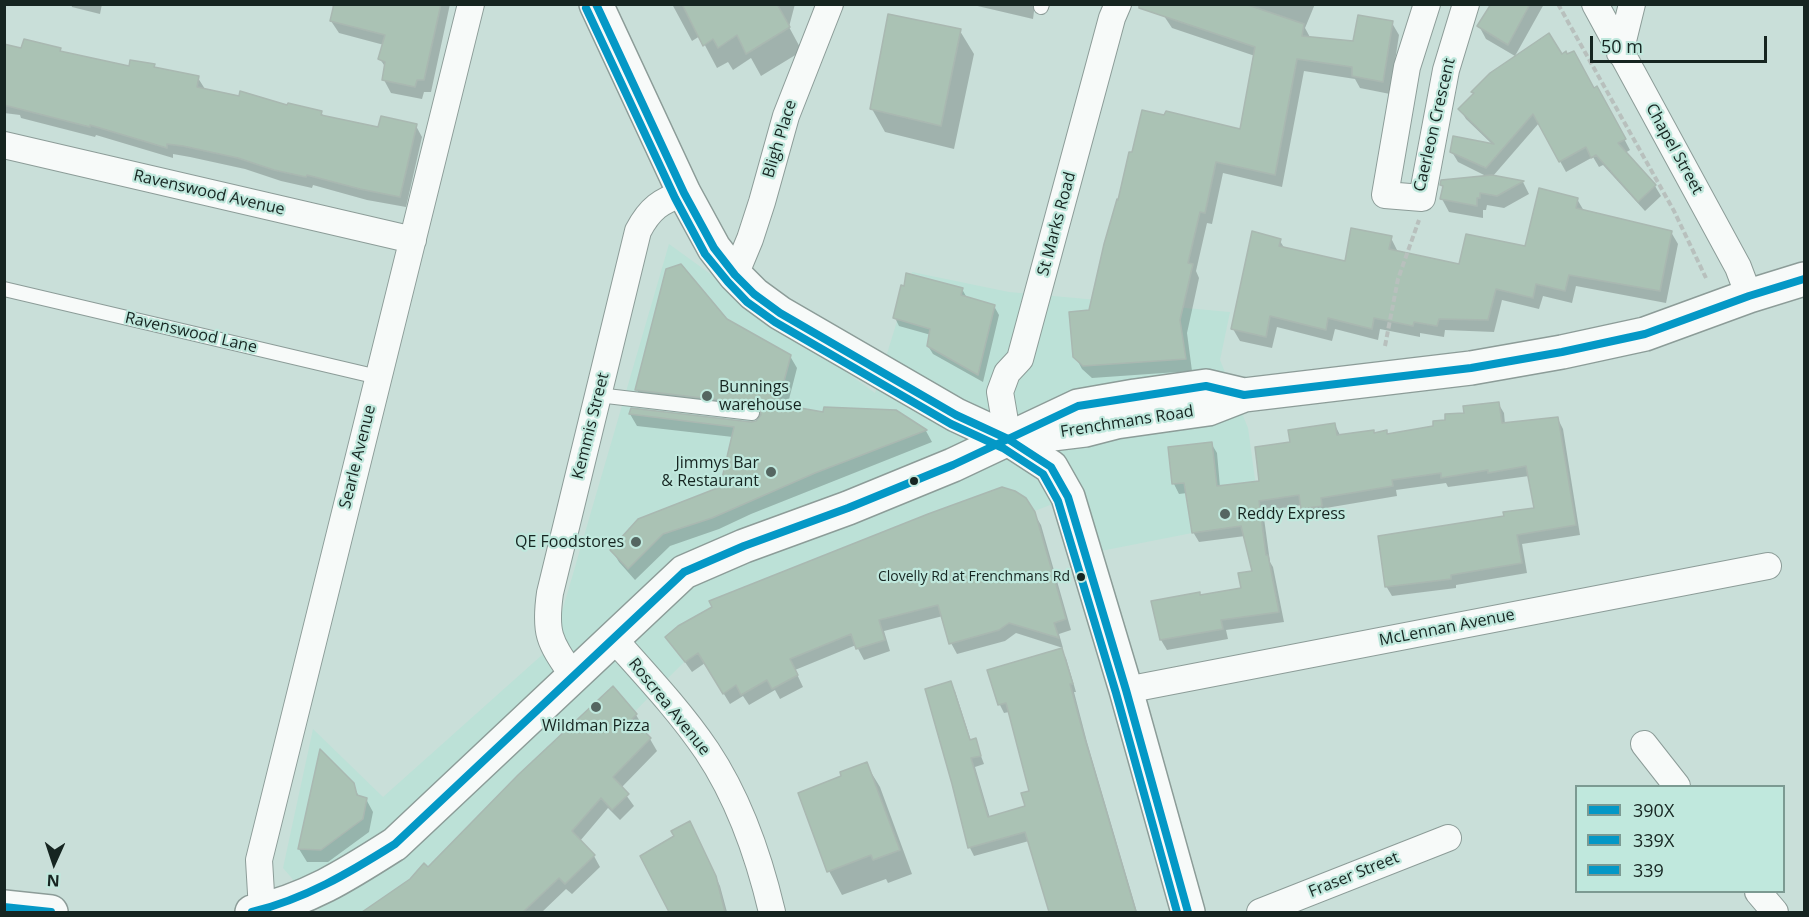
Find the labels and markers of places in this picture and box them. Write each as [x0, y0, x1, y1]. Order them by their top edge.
place label: Bunnings warehouse [719, 377, 802, 415]
marker: Bunnings warehouse [700, 389, 714, 403]
place label: Jimmys Bar & Restaurant [661, 453, 759, 491]
marker: Jimmys Bar & Restaurant [764, 465, 778, 479]
unlabelled marker [908, 475, 920, 487]
place label: Reddy Express [1237, 504, 1345, 524]
marker: Reddy Express [1218, 507, 1232, 521]
place label: QE Foodstores [515, 532, 624, 552]
marker: QE Foodstores [629, 535, 643, 549]
place label: Clovelly Rd at Frenchmans Rd [878, 569, 1070, 585]
marker: Clovelly Rd at Frenchmans Rd [1075, 571, 1087, 583]
marker: Wildman Pizza [589, 700, 603, 714]
place label: Wildman Pizza [542, 716, 650, 736]

